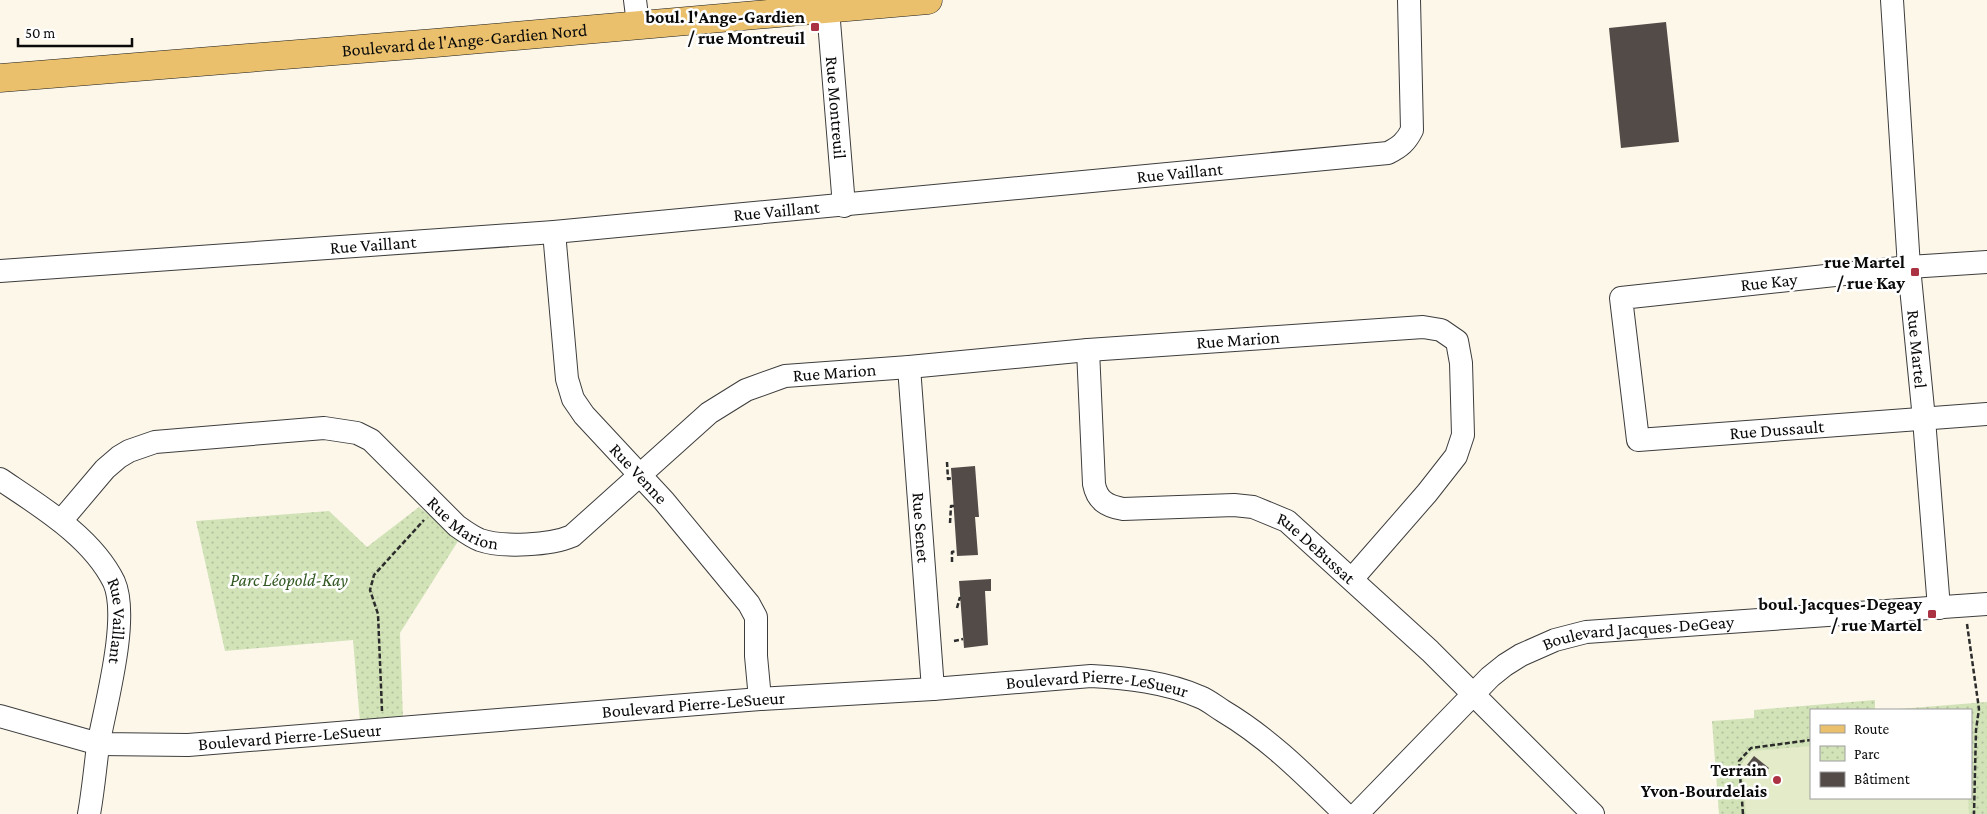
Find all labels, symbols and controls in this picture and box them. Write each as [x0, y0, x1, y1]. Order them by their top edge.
place label: boul. l'Ange-Gardien / rue Montreuil [644, 7, 806, 48]
scale bar [18, 15, 131, 47]
street label: Boulevard de l'Ange-Gardien Nord [341, 20, 589, 60]
marker: boul. l'Ange-Gardien / rue Montreuil [809, 21, 821, 33]
text: 50 m [25, 25, 55, 41]
street label: Rue Montreuil [822, 55, 850, 160]
street label: Rue Vaillant [1136, 159, 1225, 187]
street label: Rue Vaillant [733, 197, 822, 225]
street label: Rue Vaillant [329, 232, 418, 258]
place label: rue Martel / rue Kay [1824, 252, 1905, 293]
marker: rue Martel / rue Kay [1909, 266, 1921, 278]
street label: Rue Kay [1739, 269, 1799, 295]
street label: Rue Martel [1903, 309, 1931, 390]
street label: Rue Marion [1196, 327, 1281, 353]
street label: Rue Marion [792, 359, 877, 385]
street label: Rue Dussault [1729, 416, 1826, 443]
street label: Rue Venne [606, 439, 672, 508]
street label: Rue Marion [423, 492, 500, 554]
street label: Rue Senet [908, 492, 934, 564]
street label: Rue DeBussat [1274, 508, 1360, 589]
park label: Parc Léopold-Kay [230, 570, 349, 590]
street label: Rue Vaillant [103, 575, 129, 667]
place label: boul. Jacques-Degeay / rue Martel [1757, 594, 1922, 635]
marker: boul. Jacques-Degeay / rue Martel [1926, 608, 1938, 620]
street label: Boulevard Jacques-DeGeay [1539, 612, 1736, 654]
street label: Boulevard Pierre-LeSueur [1005, 666, 1192, 702]
street label: Boulevard Pierre-LeSueur [601, 688, 786, 722]
legend [1810, 709, 1972, 799]
street label: Boulevard Pierre-LeSueur [197, 719, 383, 754]
text: Route [1854, 721, 1889, 737]
text: Parc [1854, 746, 1880, 762]
place label: Terrain Yvon-Bourdelais [1641, 760, 1768, 801]
text: Bâtiment [1854, 771, 1911, 787]
marker: Terrain Yvon-Bourdelais [1771, 774, 1783, 786]

